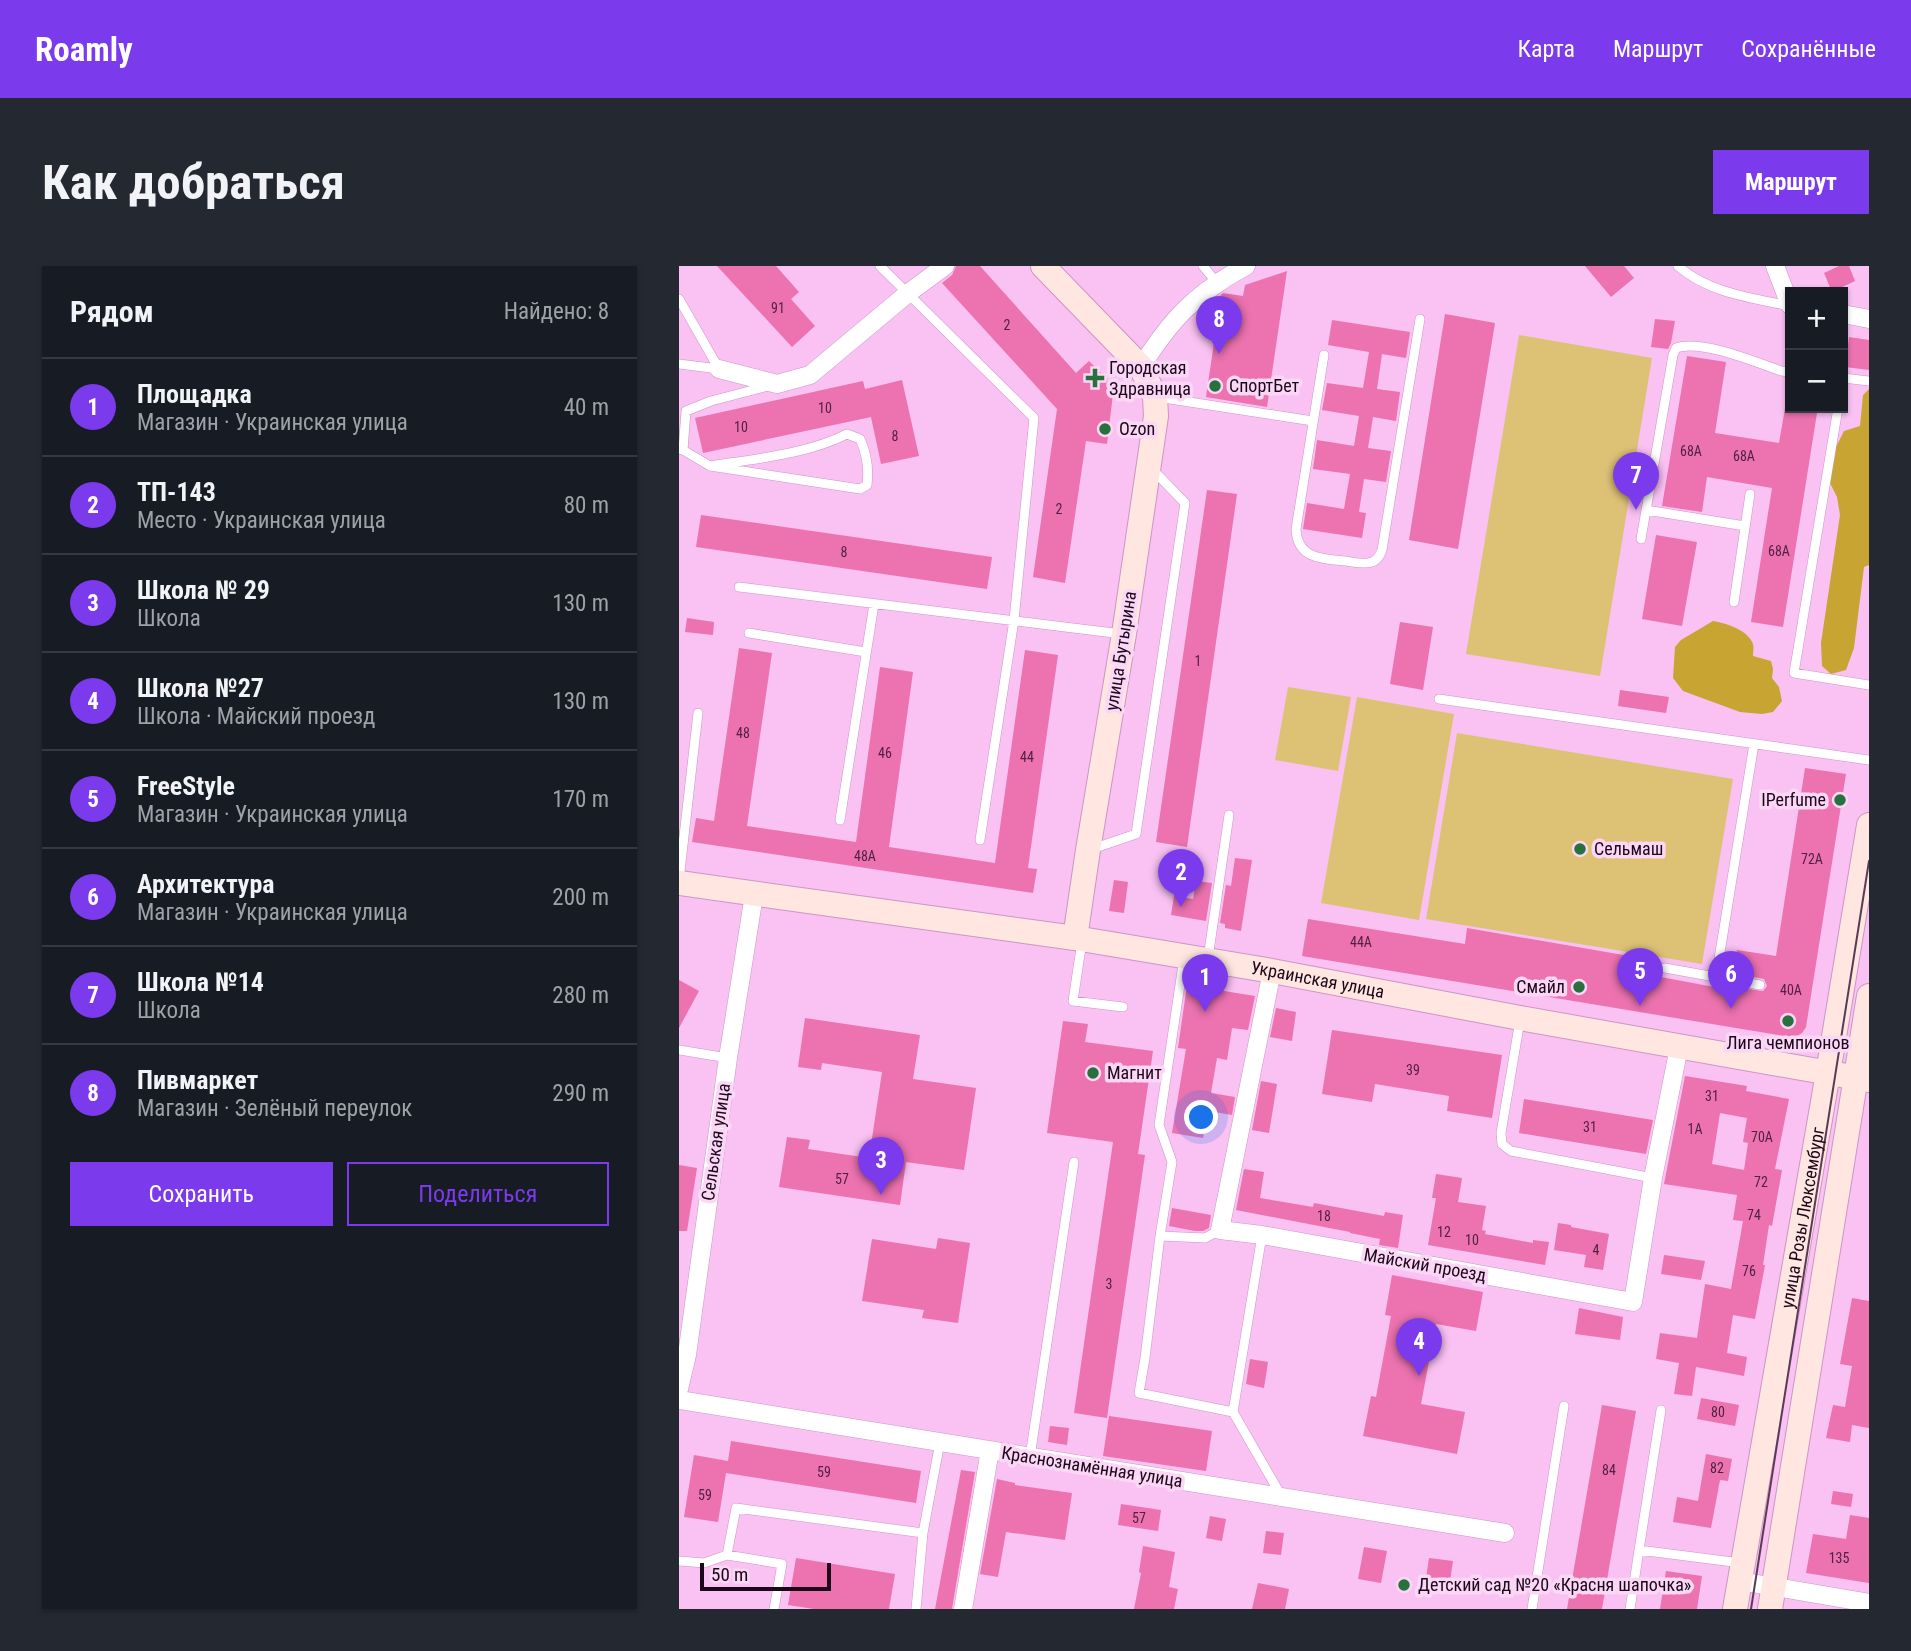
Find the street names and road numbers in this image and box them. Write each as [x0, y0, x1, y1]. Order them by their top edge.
street label: улица Бутырина [1101, 590, 1140, 712]
street label: Украинская улица [1249, 957, 1386, 1002]
street label: Сельская улица [697, 1082, 734, 1202]
street label: улица Розы Люксембург [1776, 1125, 1828, 1310]
street label: Майский проезд [1362, 1243, 1488, 1286]
street label: Краснознамённая улица [1000, 1442, 1184, 1491]

